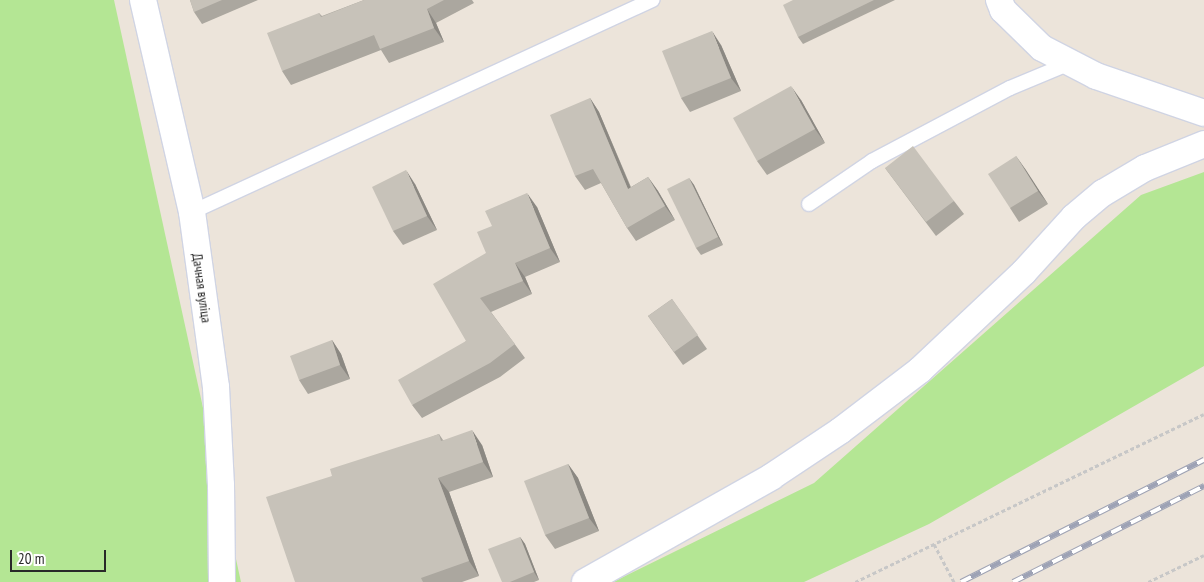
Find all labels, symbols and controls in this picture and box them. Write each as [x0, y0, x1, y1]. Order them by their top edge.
street label: Дачная вуліца [189, 252, 215, 324]
scale bar [12, 540, 109, 572]
text: 20 m [18, 549, 44, 568]

